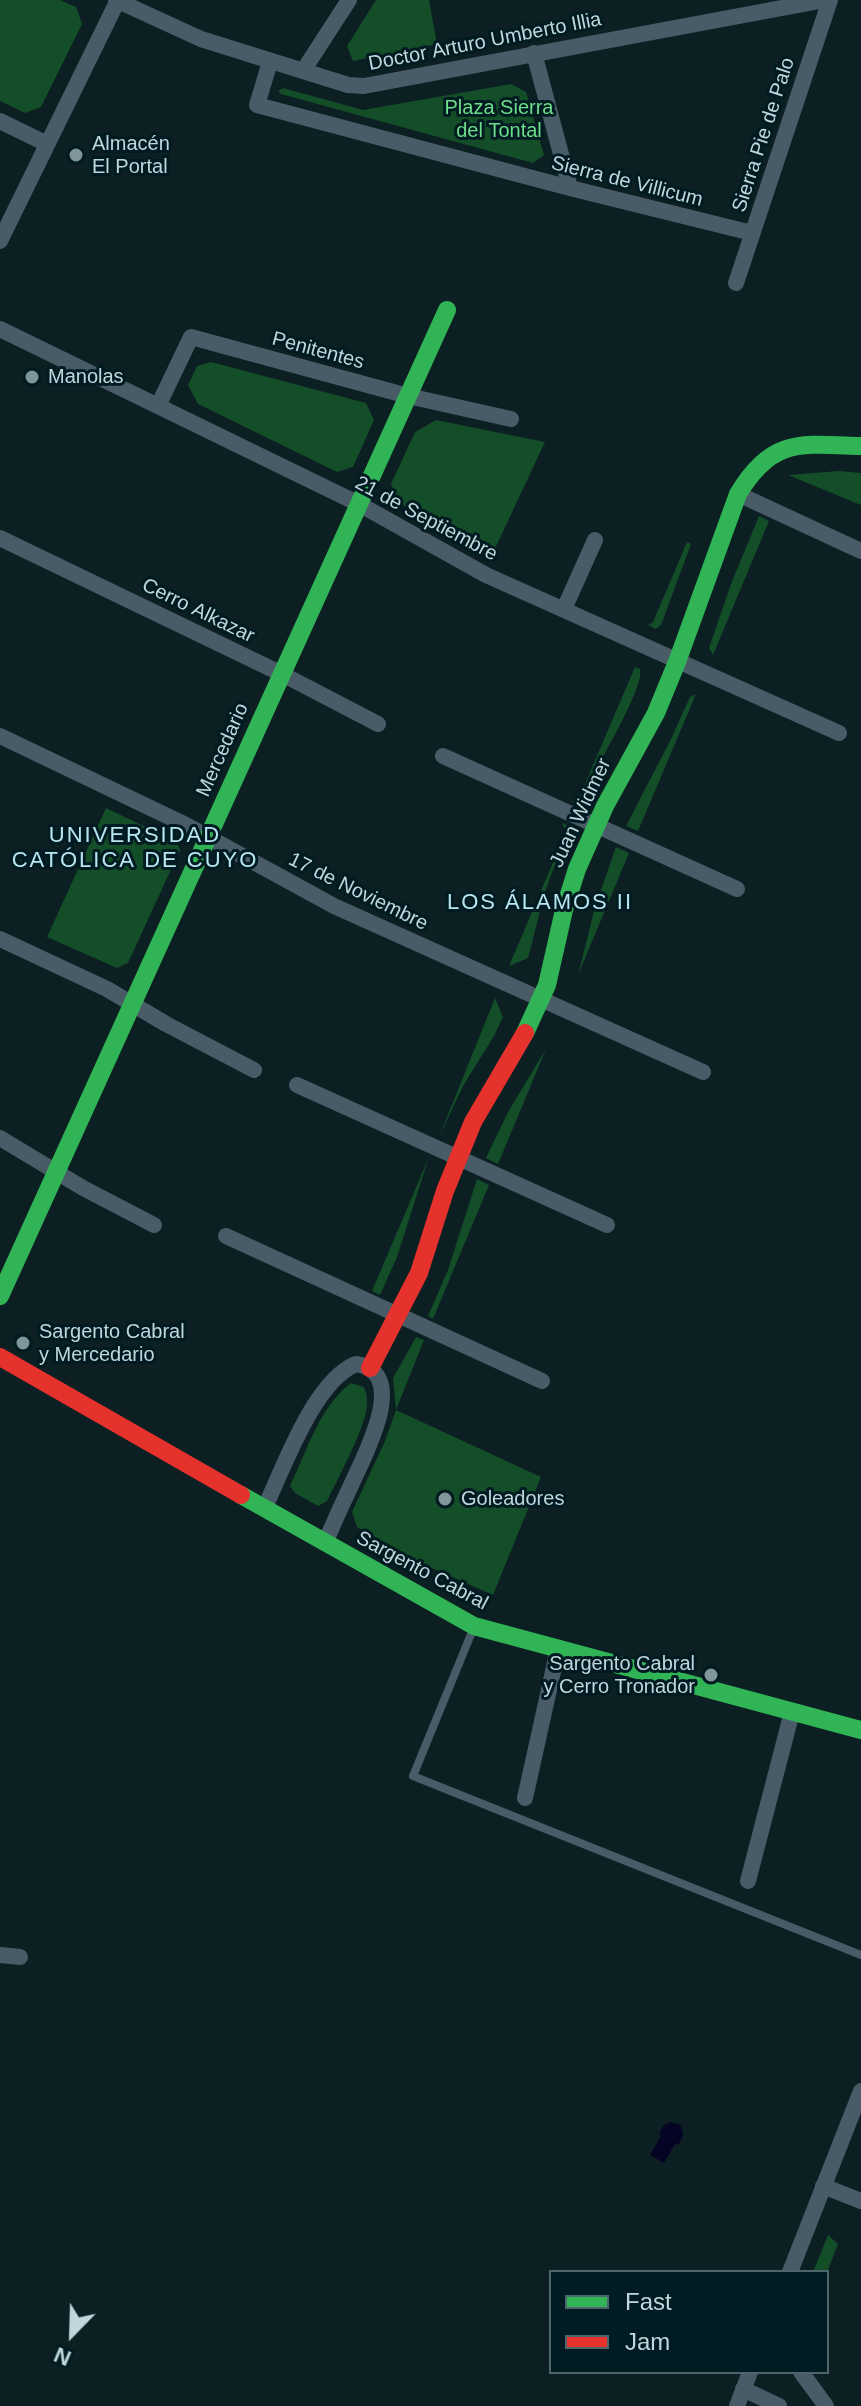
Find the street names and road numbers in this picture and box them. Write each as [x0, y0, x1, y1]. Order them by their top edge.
street label: Doctor Arturo Umberto Illia [367, 8, 603, 76]
street label: Sierra Pie de Palo [728, 55, 800, 215]
street label: Sierra de Villicum [549, 152, 705, 212]
street label: Penitentes [269, 327, 367, 375]
street label: 21 de Septiembre [351, 471, 501, 567]
street label: Cerro Alkazar [138, 573, 258, 649]
street label: Mercedario [192, 699, 254, 801]
street label: Juan Widmer [545, 755, 617, 871]
street label: 17 de Noviembre [284, 848, 432, 936]
street label: Sargento Cabral [352, 1526, 492, 1616]

